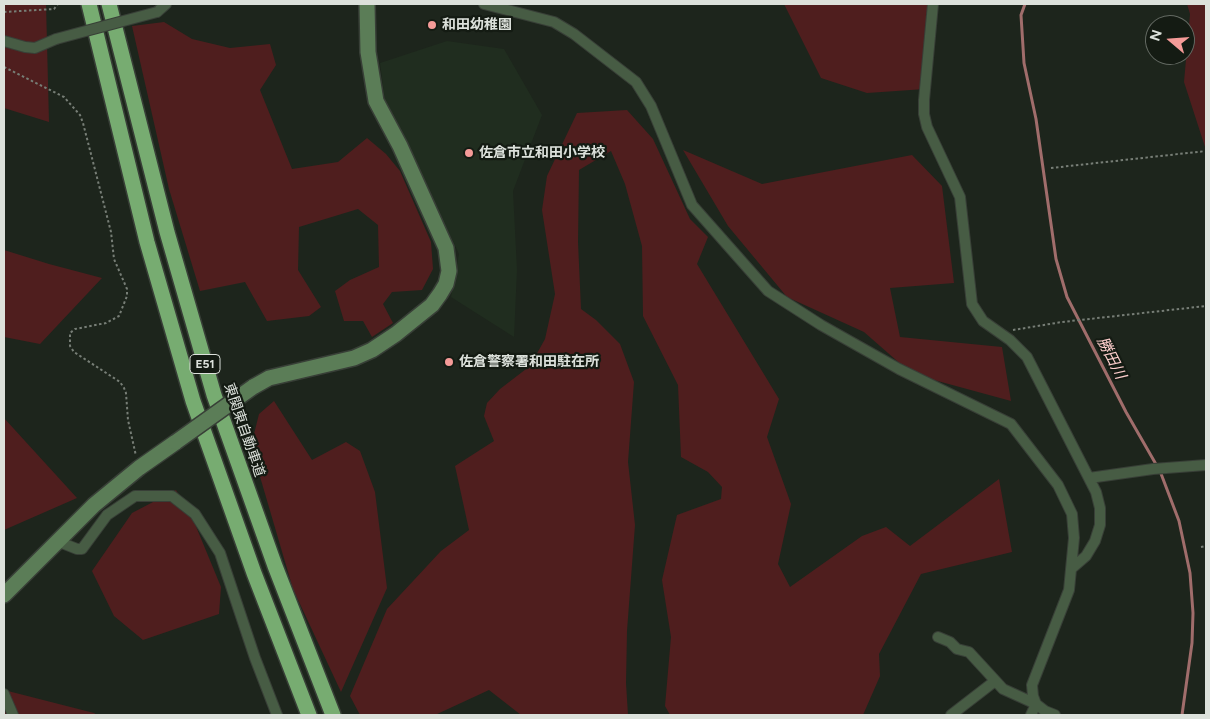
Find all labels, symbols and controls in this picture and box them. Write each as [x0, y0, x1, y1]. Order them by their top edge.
north arrow [1145, 15, 1195, 65]
place label: 和田幼稚園 [442, 17, 512, 33]
marker: 和田幼稚園 [426, 19, 438, 31]
text: N [1146, 28, 1166, 43]
place label: 佐倉市立和田小学校 [479, 145, 605, 161]
marker: 佐倉市立和田小学校 [463, 147, 475, 159]
water label: 勝田川 [1093, 334, 1129, 382]
road number: E51 [190, 354, 220, 374]
place label: 佐倉警察署和田駐在所 [459, 354, 599, 370]
marker: 佐倉警察署和田駐在所 [443, 356, 455, 368]
street label: 東関東自動車道 [220, 381, 268, 479]

